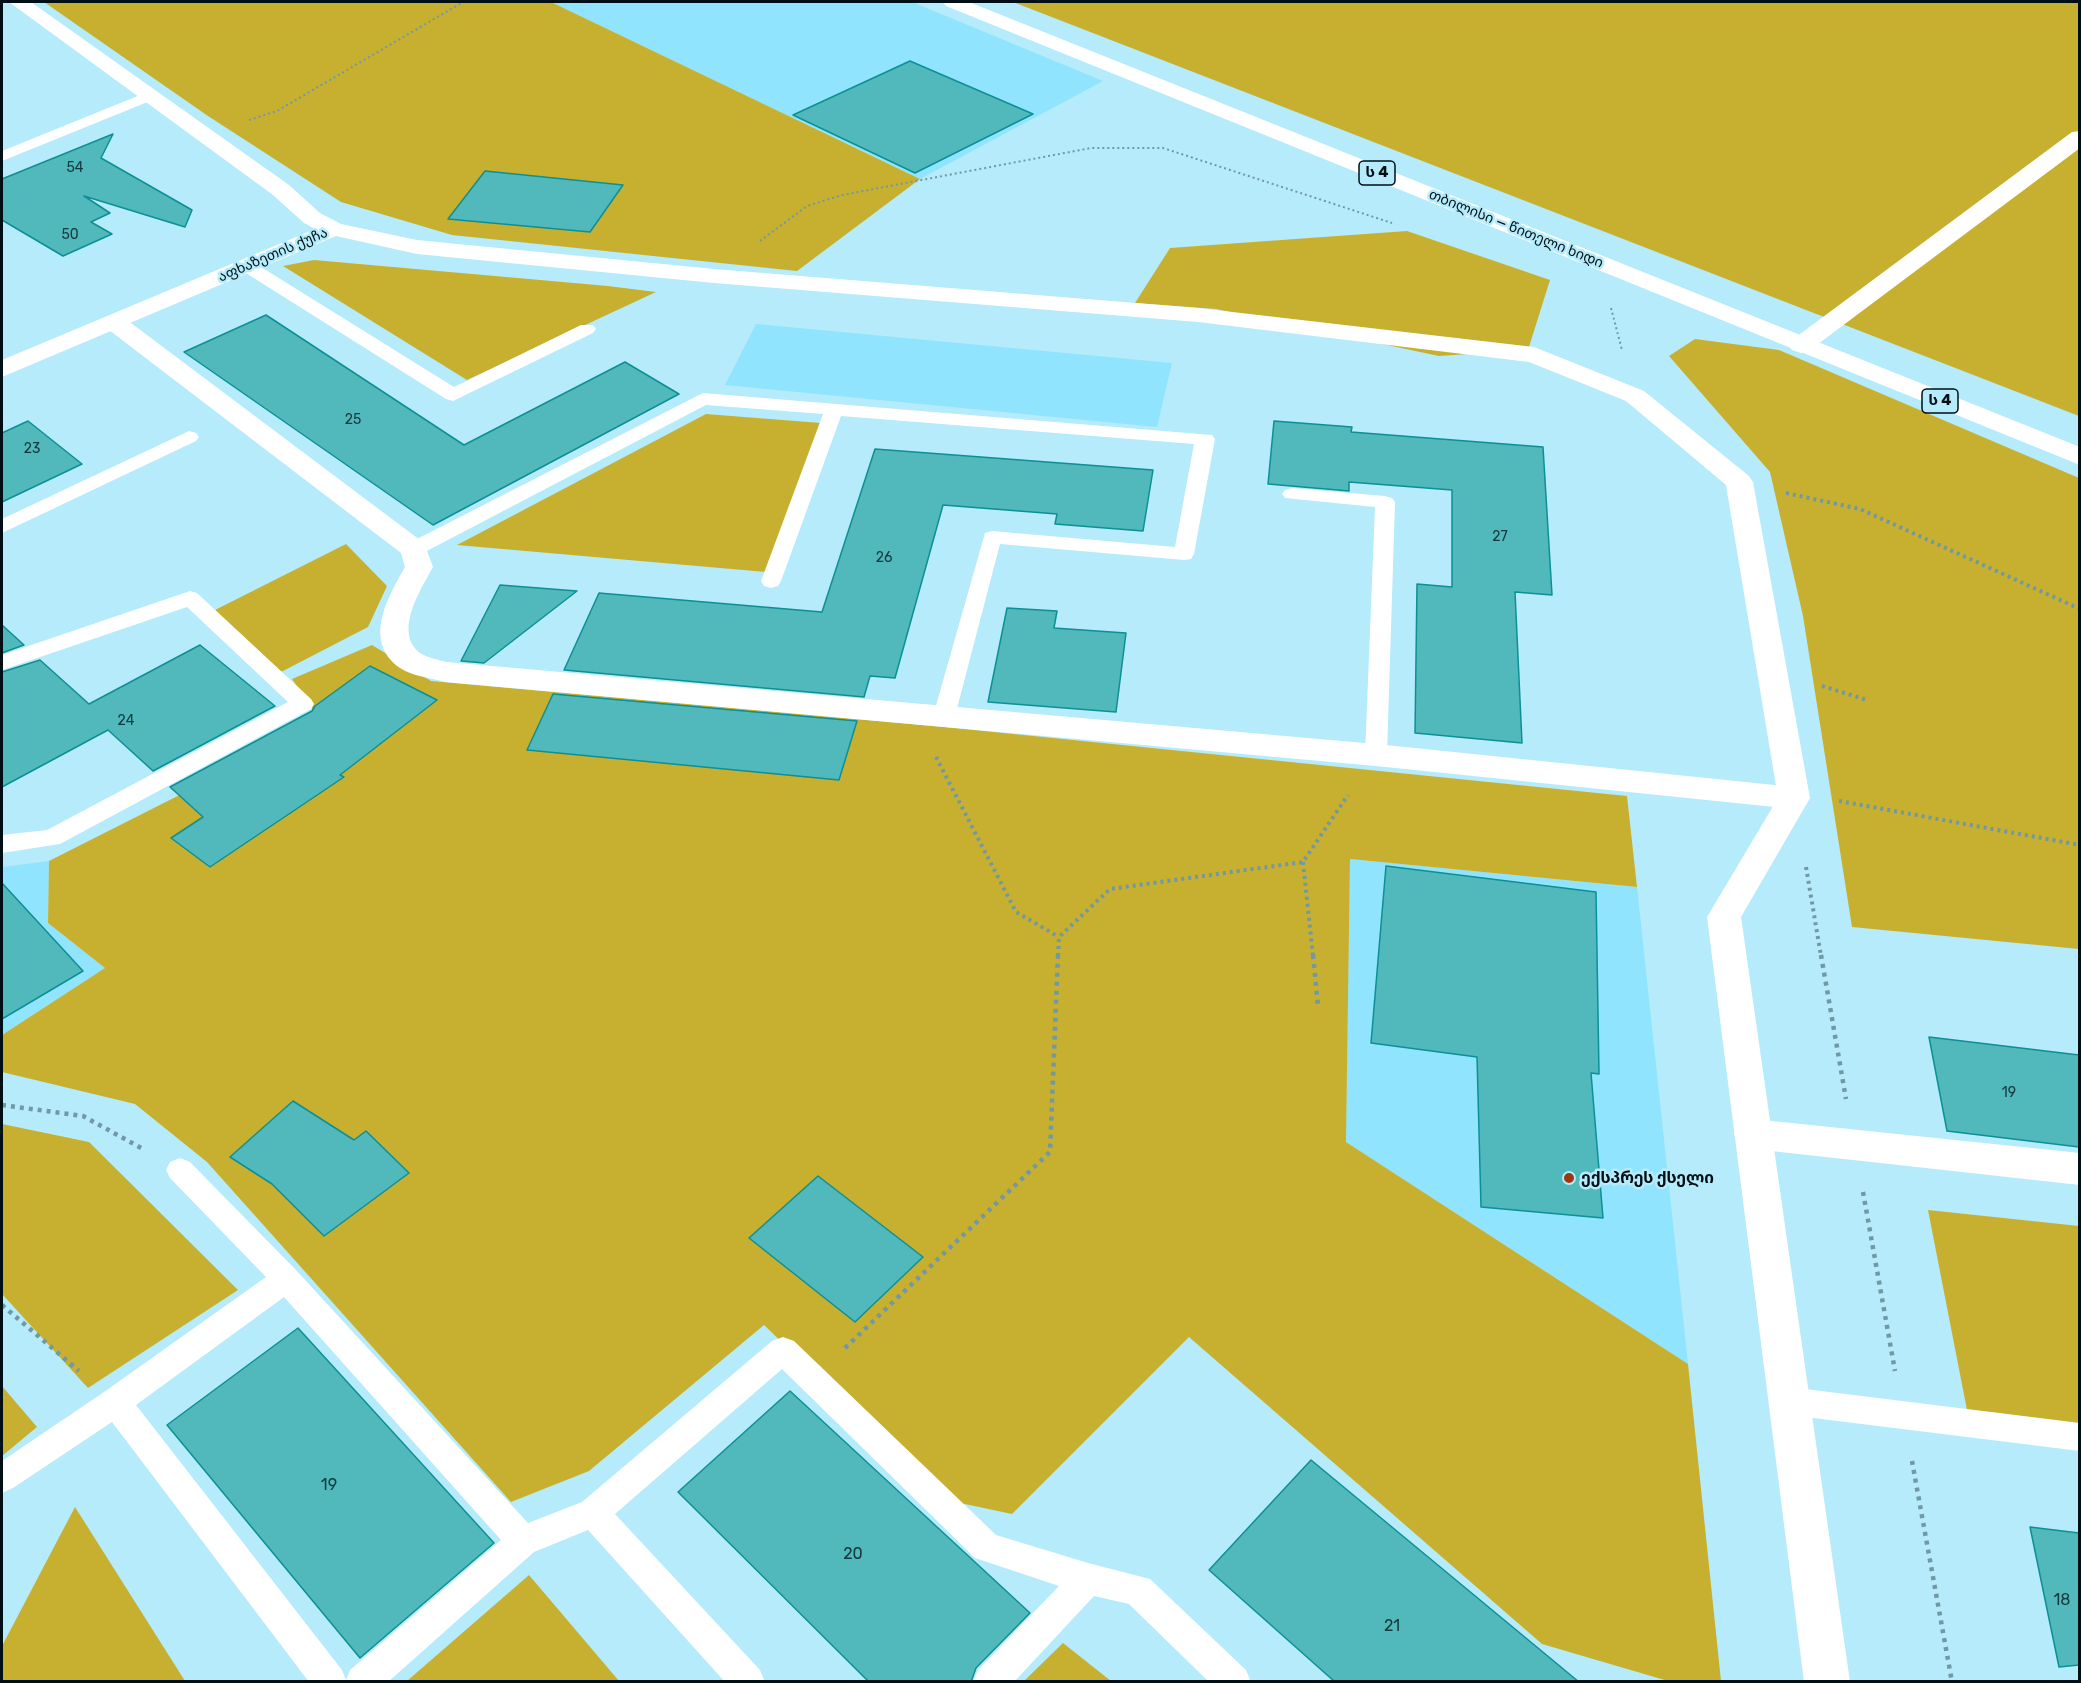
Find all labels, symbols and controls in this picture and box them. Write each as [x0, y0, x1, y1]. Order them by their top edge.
house number: 54 [66, 160, 84, 176]
road number: ს 4 [1359, 161, 1395, 185]
street label: თბილისი — წითელი ხიდი [1426, 186, 1606, 272]
street label: აფხაზეთის ქუჩა [216, 224, 330, 286]
house number: 50 [61, 227, 79, 243]
road number: ს 4 [1922, 389, 1958, 413]
house number: 25 [345, 412, 361, 428]
house number: 23 [24, 441, 40, 457]
house number: 27 [1492, 529, 1508, 545]
house number: 26 [876, 550, 892, 566]
house number: 24 [118, 713, 134, 729]
house number: 19 [2002, 1085, 2016, 1101]
place label: ექსპრეს ქსელი [1581, 1168, 1714, 1188]
marker: ექსპრეს ქსელი [1562, 1171, 1576, 1185]
house number: 19 [321, 1475, 337, 1495]
house number: 20 [843, 1544, 863, 1564]
house number: 18 [2053, 1590, 2071, 1610]
house number: 21 [1384, 1616, 1400, 1636]

